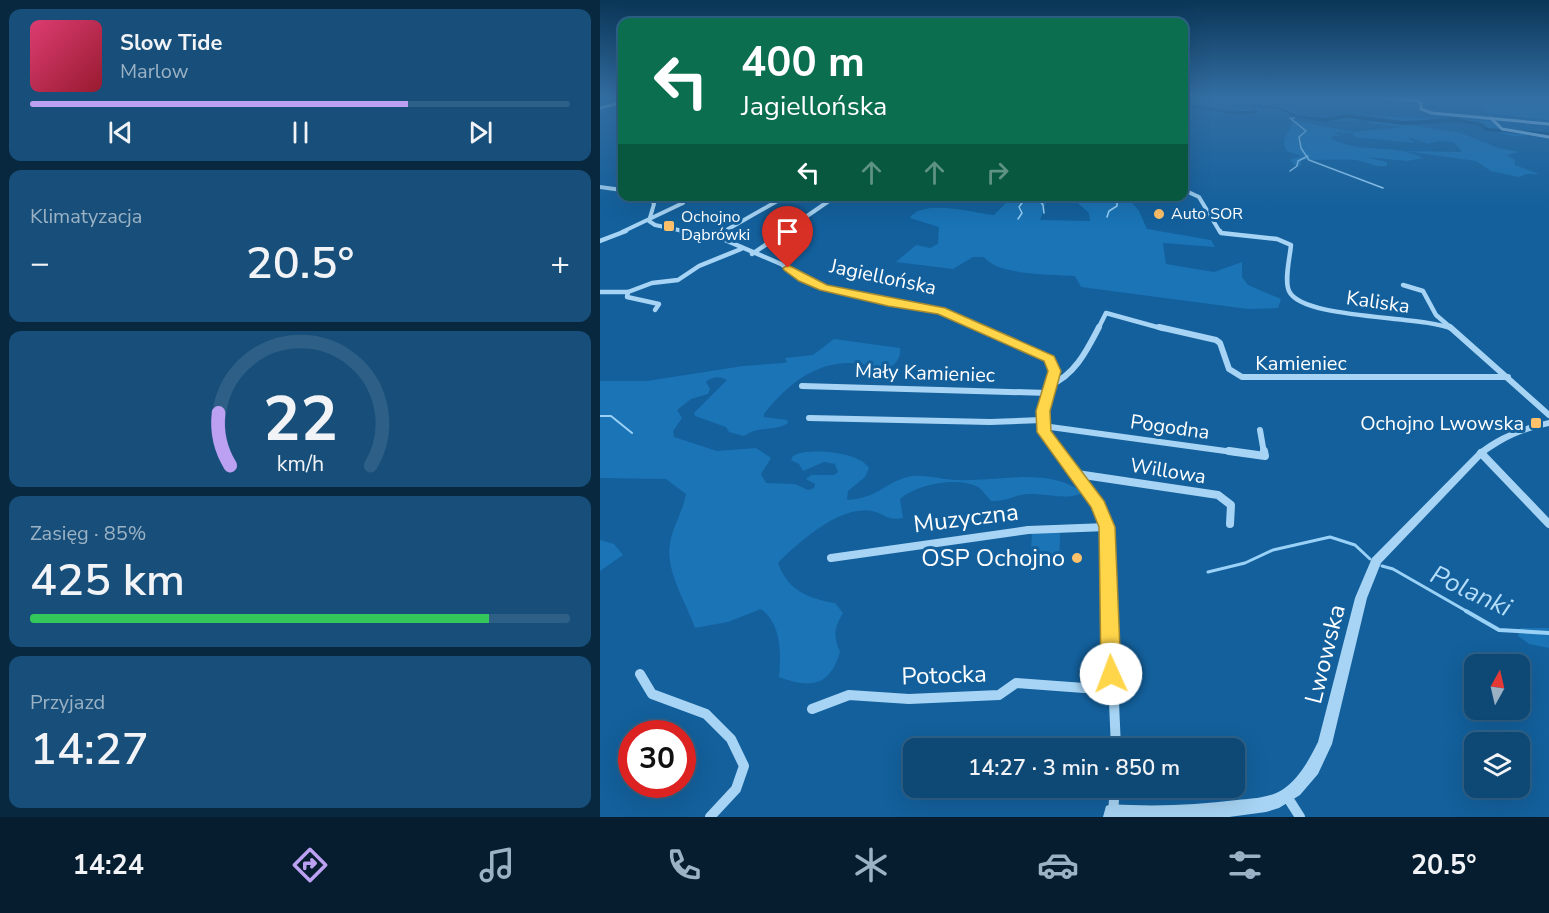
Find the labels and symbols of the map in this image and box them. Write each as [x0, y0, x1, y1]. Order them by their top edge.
place label: Auto SOR [1171, 203, 1243, 225]
place label: Ochojno Dąbrówki [681, 206, 750, 246]
pin [762, 206, 813, 268]
marker: Auto SOR [1152, 207, 1166, 221]
marker: Ochojno Dąbrówki [662, 219, 676, 233]
street label: Jagiellońska [826, 252, 939, 301]
street label: Kaliska [1345, 284, 1411, 320]
street label: Kamieniec [1255, 350, 1347, 377]
street label: Mały Kamieniec [854, 357, 996, 389]
street label: Pogodna [1129, 408, 1211, 446]
place label: Ochojno Lwowska [1360, 410, 1524, 437]
marker: Ochojno Lwowska [1529, 416, 1543, 430]
street label: Willowa [1128, 452, 1208, 490]
street label: Muzyczna [912, 496, 1020, 540]
place label: OSP Ochojno [921, 542, 1065, 574]
marker: OSP Ochojno [1070, 551, 1084, 565]
water label: Polanki [1425, 557, 1518, 625]
street label: Lwowska [1297, 601, 1353, 707]
position arrow [1079, 642, 1143, 706]
north arrow [1464, 654, 1530, 720]
street label: Potocka [901, 658, 987, 692]
speed limit sign: 30 [618, 720, 696, 798]

